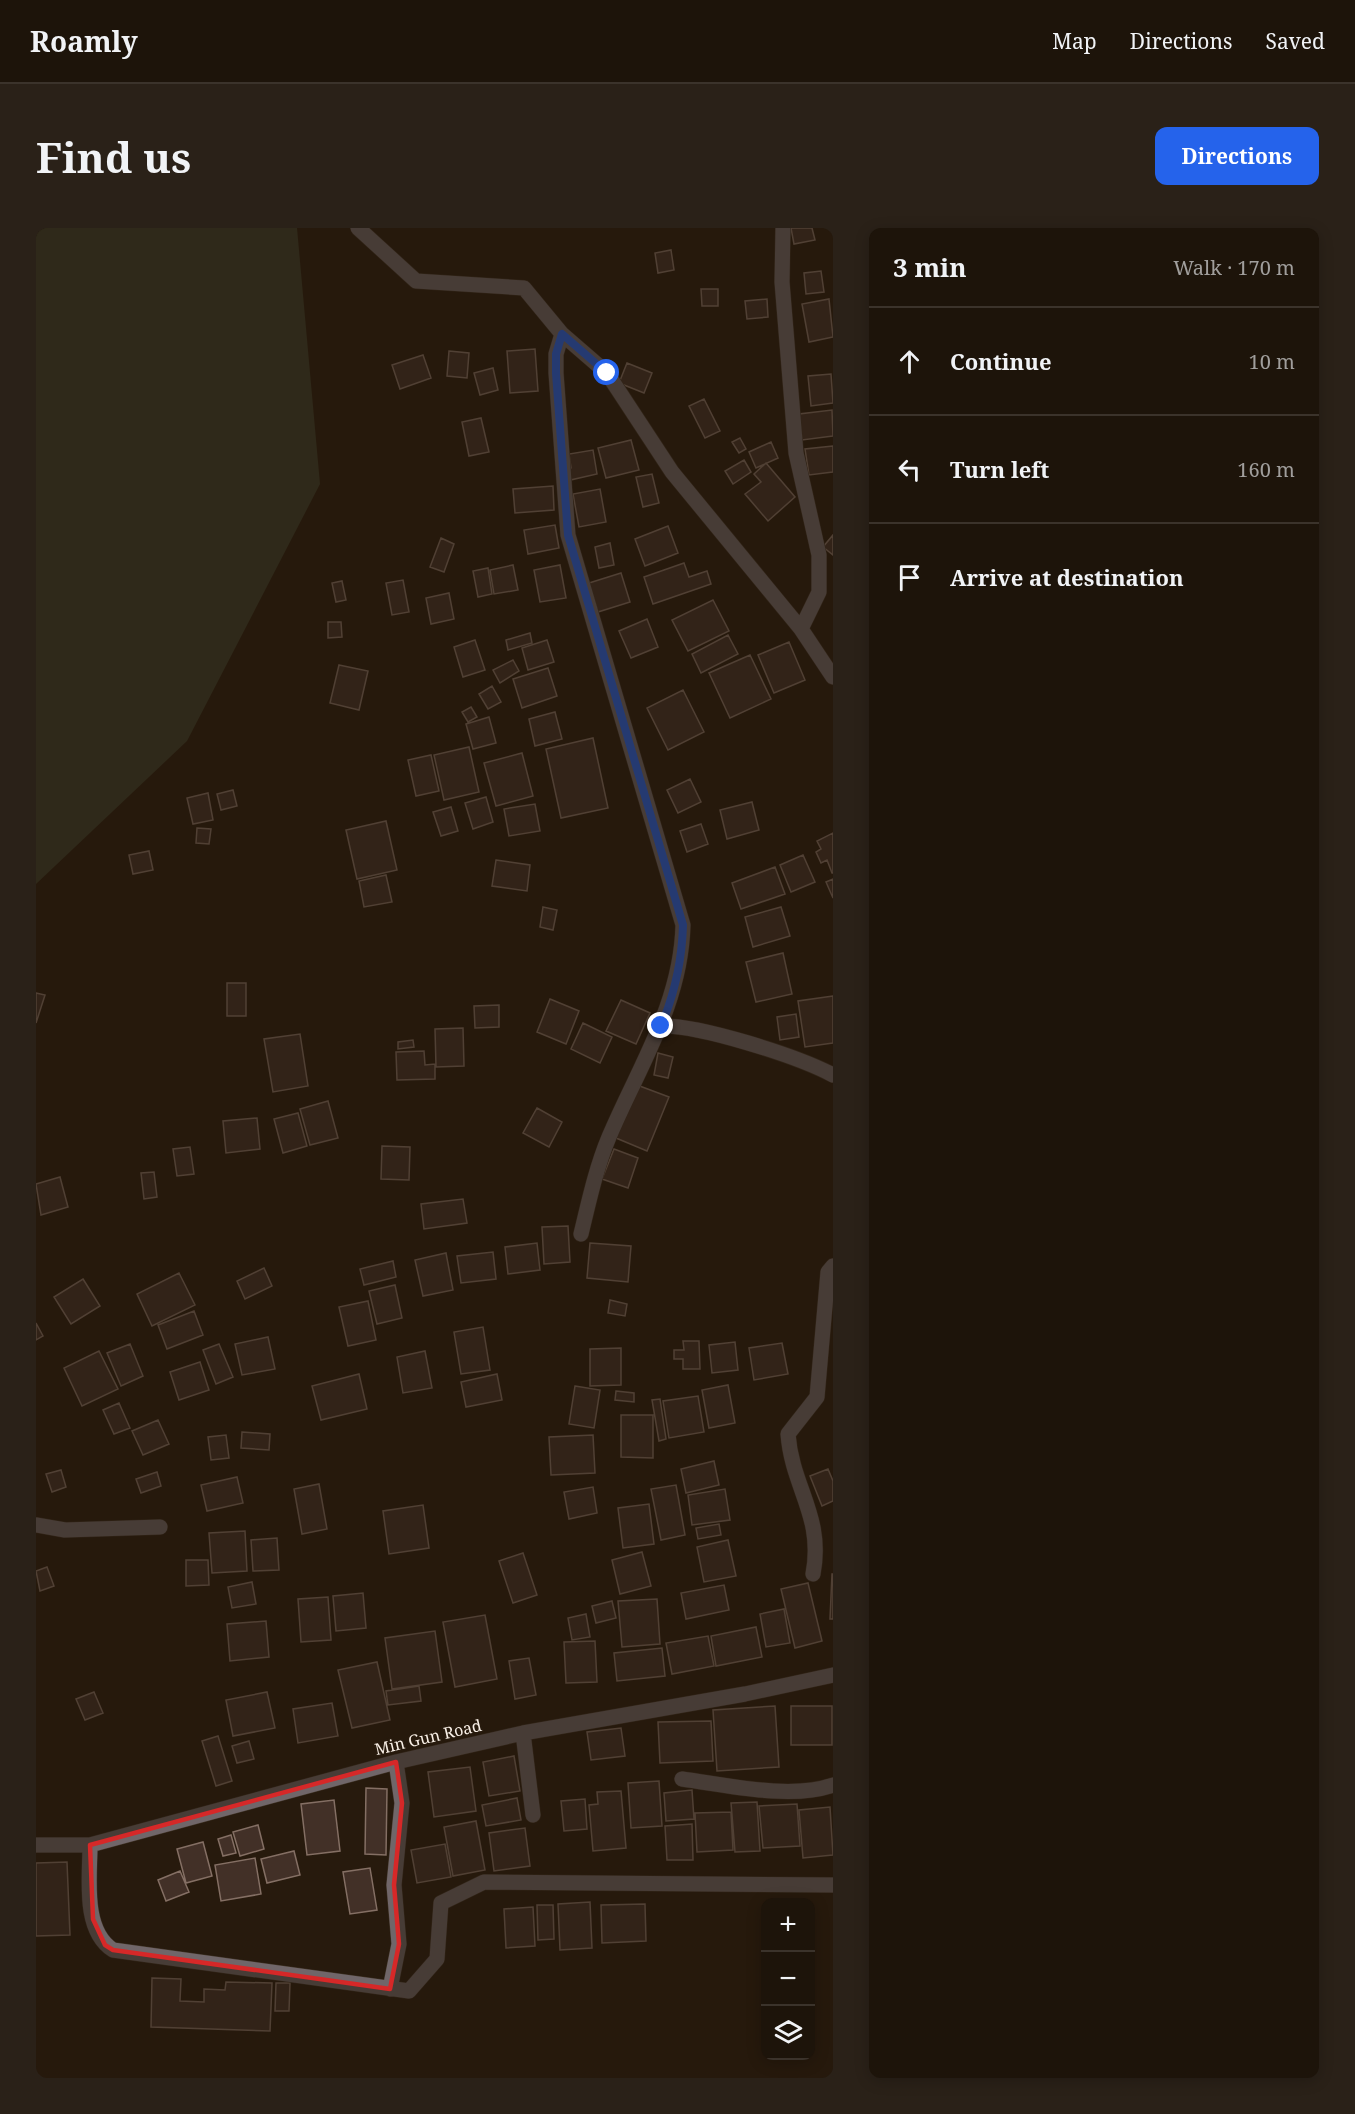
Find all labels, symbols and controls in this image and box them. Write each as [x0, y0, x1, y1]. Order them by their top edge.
text: Roamly [30, 22, 138, 60]
text: Map [1052, 27, 1097, 55]
text: Directions [1130, 27, 1232, 55]
text: Saved [1265, 27, 1325, 55]
button: Directions [1155, 127, 1319, 185]
text: Find us [36, 128, 191, 185]
text: 3 min [893, 249, 967, 285]
text: Walk · 170 m [1173, 254, 1295, 281]
icon: ahead [893, 345, 926, 378]
text: Continue [950, 346, 1052, 376]
text: 10 m [1249, 348, 1295, 375]
route start [593, 359, 619, 385]
icon: left [893, 453, 926, 486]
text: Turn left [950, 454, 1049, 484]
text: 160 m [1237, 456, 1295, 483]
icon: arrive [893, 561, 926, 594]
text: Arrive at destination [950, 562, 1184, 592]
route end [647, 1012, 673, 1038]
street label: Min Gun Road [372, 1714, 484, 1760]
map controls [761, 1898, 815, 2060]
button: + [761, 1898, 815, 1952]
button: − [761, 1952, 815, 2006]
button: layers [761, 2006, 815, 2060]

